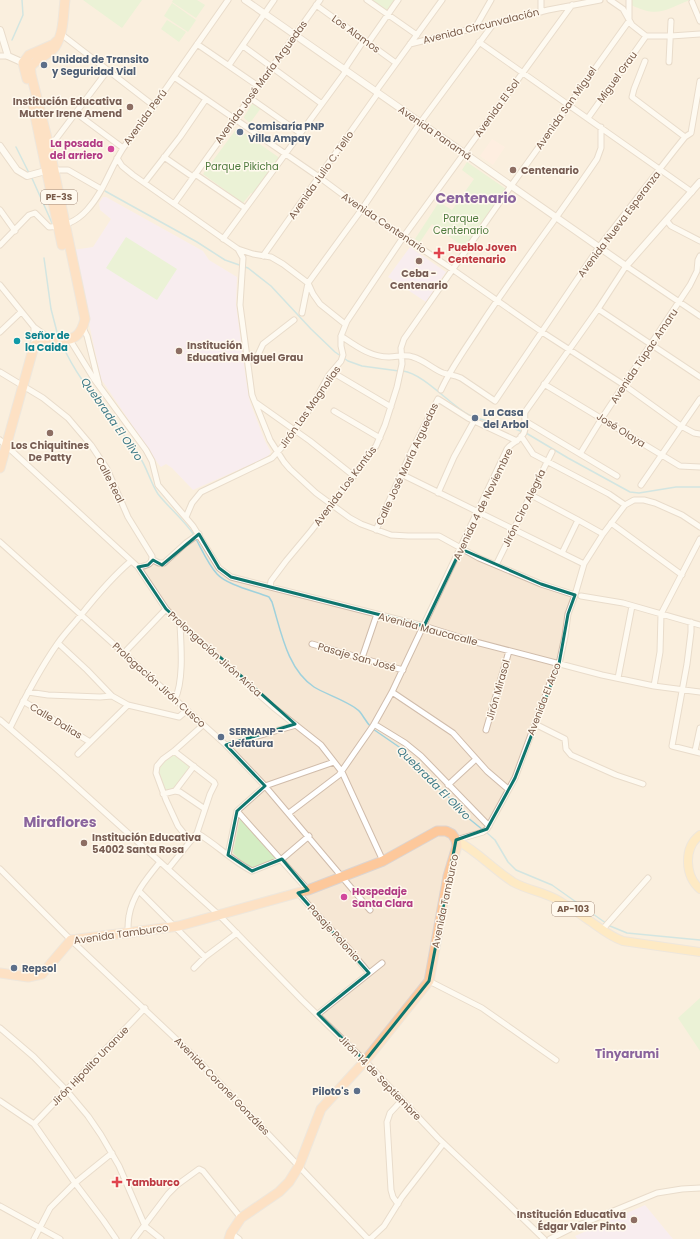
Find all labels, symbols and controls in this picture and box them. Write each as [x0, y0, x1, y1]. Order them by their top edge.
street label: Avenida Circunvalación [421, 4, 541, 48]
street label: Los Alamos [329, 11, 383, 57]
street label: Avenida José María Arguedas [211, 17, 311, 147]
street label: Miguel Grau [593, 48, 641, 106]
place label: Unidad de Transito y Seguridad Vial [51, 52, 150, 79]
marker: Unidad de Transito y Seguridad Vial [39, 60, 49, 70]
street label: Avenida San Miguel [532, 63, 600, 153]
street label: Avenida El Sol [471, 76, 523, 140]
street label: Avenida Perú [120, 86, 170, 148]
place label: Institución Educativa Mutter Irene Amend [13, 94, 122, 121]
marker: Institución Educativa Mutter Irene Amend [125, 102, 135, 112]
street label: Avenida Panamá [395, 102, 475, 164]
place label: Comisaría PNP Villa Ampay [248, 119, 324, 146]
marker: Comisaría PNP Villa Ampay [235, 127, 245, 137]
street label: Avenida Julio C. Tello [285, 128, 357, 222]
place label: La posada del arriero [50, 136, 104, 163]
marker: La posada del arriero [106, 144, 116, 154]
park label: Parque Pikicha [205, 159, 279, 174]
place label: Centenario [521, 163, 579, 178]
marker: Centenario [508, 165, 518, 175]
street label: Avenida Nueva Esperanza [574, 168, 664, 280]
district label: Centenario [435, 188, 517, 208]
street label: Avenida Centenario [339, 189, 429, 257]
road number: PE-3S [41, 190, 77, 204]
park label: Parque Centenario [433, 211, 489, 238]
place label: Pueblo Joven Centenario [448, 240, 517, 267]
marker: Pueblo Joven Centenario [433, 247, 445, 259]
marker: Ceba - Centenario [414, 256, 424, 266]
place label: Ceba - Centenario [390, 266, 449, 293]
street label: Avenida Túpac Amaru [607, 306, 681, 406]
place label: Señor de la Caida [25, 328, 70, 355]
marker: Señor de la Caida [12, 336, 22, 346]
place label: Institución Educativa Miguel Grau [187, 338, 304, 365]
marker: Institución Educativa Miguel Grau [174, 346, 184, 356]
street label: Jirón Las Magnolias [276, 363, 344, 451]
water label: Quebrada El Olivo [77, 374, 147, 464]
street label: Calle José María Arguedas [372, 400, 442, 528]
place label: La Casa del Arbol [483, 405, 529, 432]
street label: José Olaya [594, 409, 648, 451]
marker: La Casa del Arbol [470, 413, 480, 423]
marker: Los Chiquitines De Patty [45, 428, 55, 438]
place label: Los Chiquitines De Patty [11, 438, 89, 465]
street label: Avenida Los Kantús [310, 443, 380, 529]
street label: Avenida 4 de Noviembre [449, 445, 517, 563]
street label: Calle Real [92, 454, 128, 506]
street label: Jirón Ciro Alegría [499, 466, 549, 550]
street label: Prolongación Jirón Arica [165, 608, 265, 700]
street label: Avenida Maucacalle [377, 609, 479, 649]
street label: Prologación Jirón Cusco [109, 639, 209, 731]
street label: Pasaje San José [316, 639, 398, 675]
street label: Jirón Mirasol [482, 658, 514, 722]
street label: Avenida El Arco [523, 660, 565, 738]
street label: Calle Dalias [27, 699, 85, 743]
place label: SERNANP - Jefatura [229, 724, 284, 751]
marker: SERNANP - Jefatura [216, 732, 226, 742]
water label: Quebrada El Olivo [393, 742, 475, 824]
district label: Miraflores [24, 812, 97, 832]
place label: Institución Educativa 54002 Santa Rosa [92, 830, 201, 857]
marker: Institución Educativa 54002 Santa Rosa [79, 838, 89, 848]
street label: Avenida Tamburco [428, 853, 462, 949]
place label: Hospedaje Santa Clara [352, 884, 413, 911]
marker: Hospedaje Santa Clara [339, 892, 349, 902]
street label: Pasaje Polonia [304, 901, 364, 965]
road number: AP-103 [552, 902, 594, 916]
street label: Avenida Tamburco [73, 920, 169, 948]
place label: Repsol [22, 961, 56, 976]
marker: Repsol [9, 963, 19, 973]
street label: Jirón Hipolito Unanue [48, 1023, 132, 1109]
street label: Jirón 14 de Septiembre [335, 1032, 425, 1124]
street label: Avenida Coronel Gonzáles [171, 1034, 273, 1138]
district label: Tinyarumi [595, 1045, 659, 1062]
place label: Piloto's [312, 1084, 349, 1099]
marker: Piloto's [352, 1086, 362, 1096]
place label: Tamburco [126, 1175, 180, 1190]
marker: Tamburco [111, 1176, 123, 1188]
place label: Institución Educativa Édgar Valer Pinto [517, 1207, 627, 1234]
marker: Institución Educativa Édgar Valer Pinto [629, 1215, 639, 1225]

